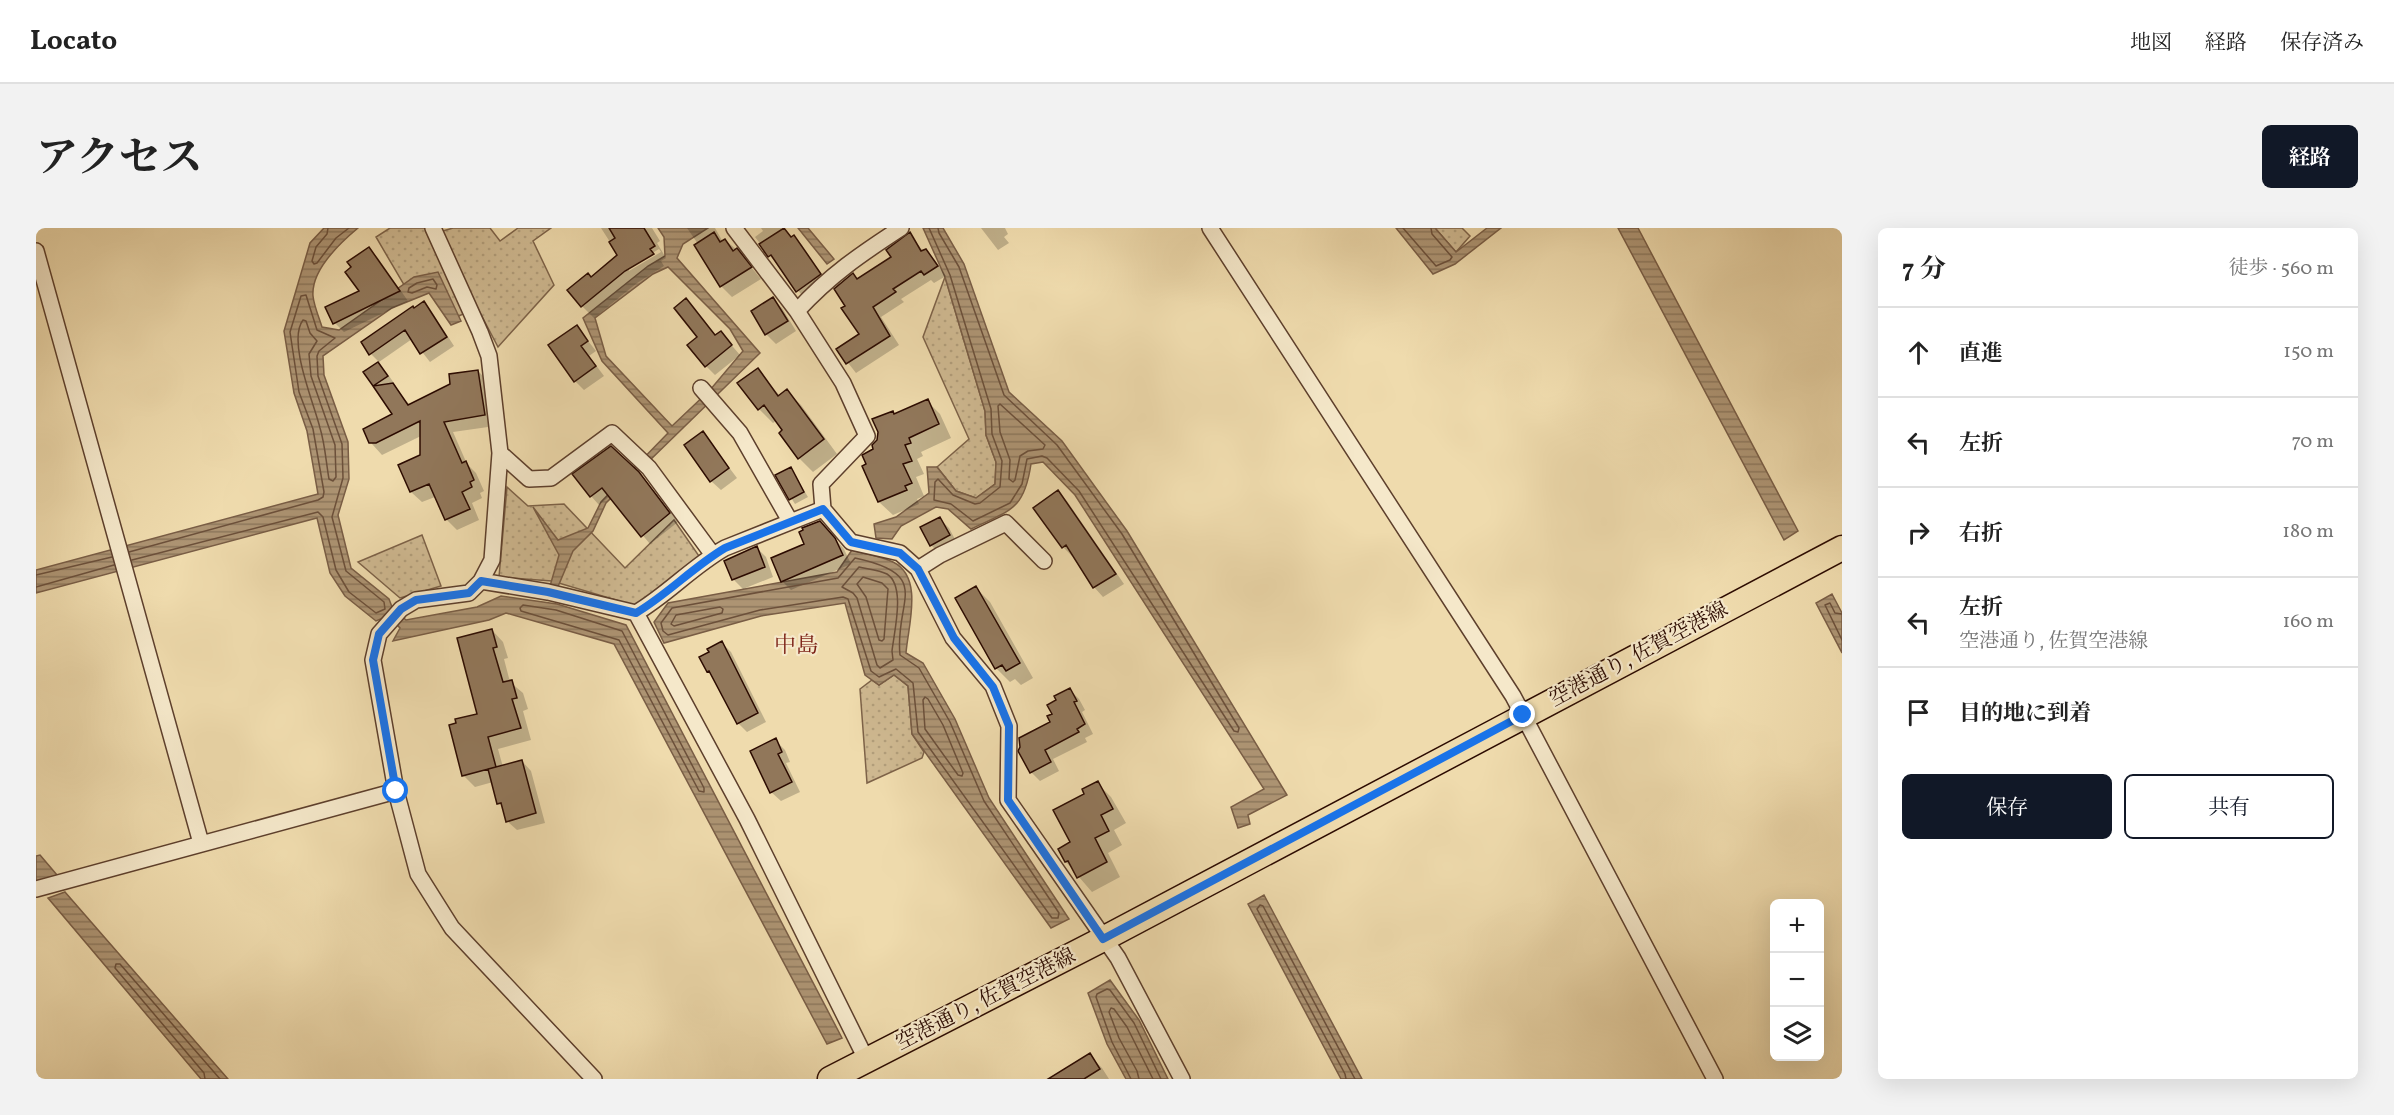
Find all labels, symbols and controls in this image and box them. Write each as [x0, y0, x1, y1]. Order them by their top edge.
text: Locato [30, 22, 117, 61]
text: 地図 [2130, 29, 2172, 58]
text: 経路 [2205, 29, 2247, 58]
text: 保存済み [2280, 29, 2364, 58]
button: 経路 [2262, 125, 2358, 188]
text: アクセス [36, 131, 203, 190]
text: 7 分 [1902, 252, 1946, 288]
text: 徒歩 · 560 m [2229, 255, 2334, 283]
icon: ahead [1902, 336, 1935, 369]
text: 150 m [2283, 338, 2334, 366]
text: 直進 [1959, 339, 2003, 370]
icon: left [1902, 426, 1935, 459]
text: 70 m [2291, 428, 2334, 456]
text: 左折 [1959, 429, 2003, 460]
icon: right [1902, 516, 1935, 549]
text: 180 m [2282, 518, 2334, 546]
text: 右折 [1959, 519, 2003, 550]
text: 左折 [1959, 593, 2003, 624]
street label: 空港通り, 佐賀空港線 [1544, 596, 1734, 714]
icon: left [1902, 606, 1935, 639]
text: 160 m [2282, 608, 2334, 636]
text: 空港通り, 佐賀空港線 [1959, 628, 2148, 656]
district label: 中島 [774, 631, 818, 662]
icon: arrive [1902, 696, 1935, 729]
text: 目的地に到着 [1959, 699, 2091, 730]
route end [1509, 701, 1535, 727]
button: 保存 [1902, 774, 2112, 839]
button: 共有 [2124, 774, 2334, 839]
route start [382, 777, 408, 803]
map controls [1770, 899, 1824, 1061]
button: + [1770, 899, 1824, 953]
street label: 空港通り, 佐賀空港線 [891, 942, 1081, 1058]
button: − [1770, 953, 1824, 1007]
button: layers [1770, 1007, 1824, 1061]

